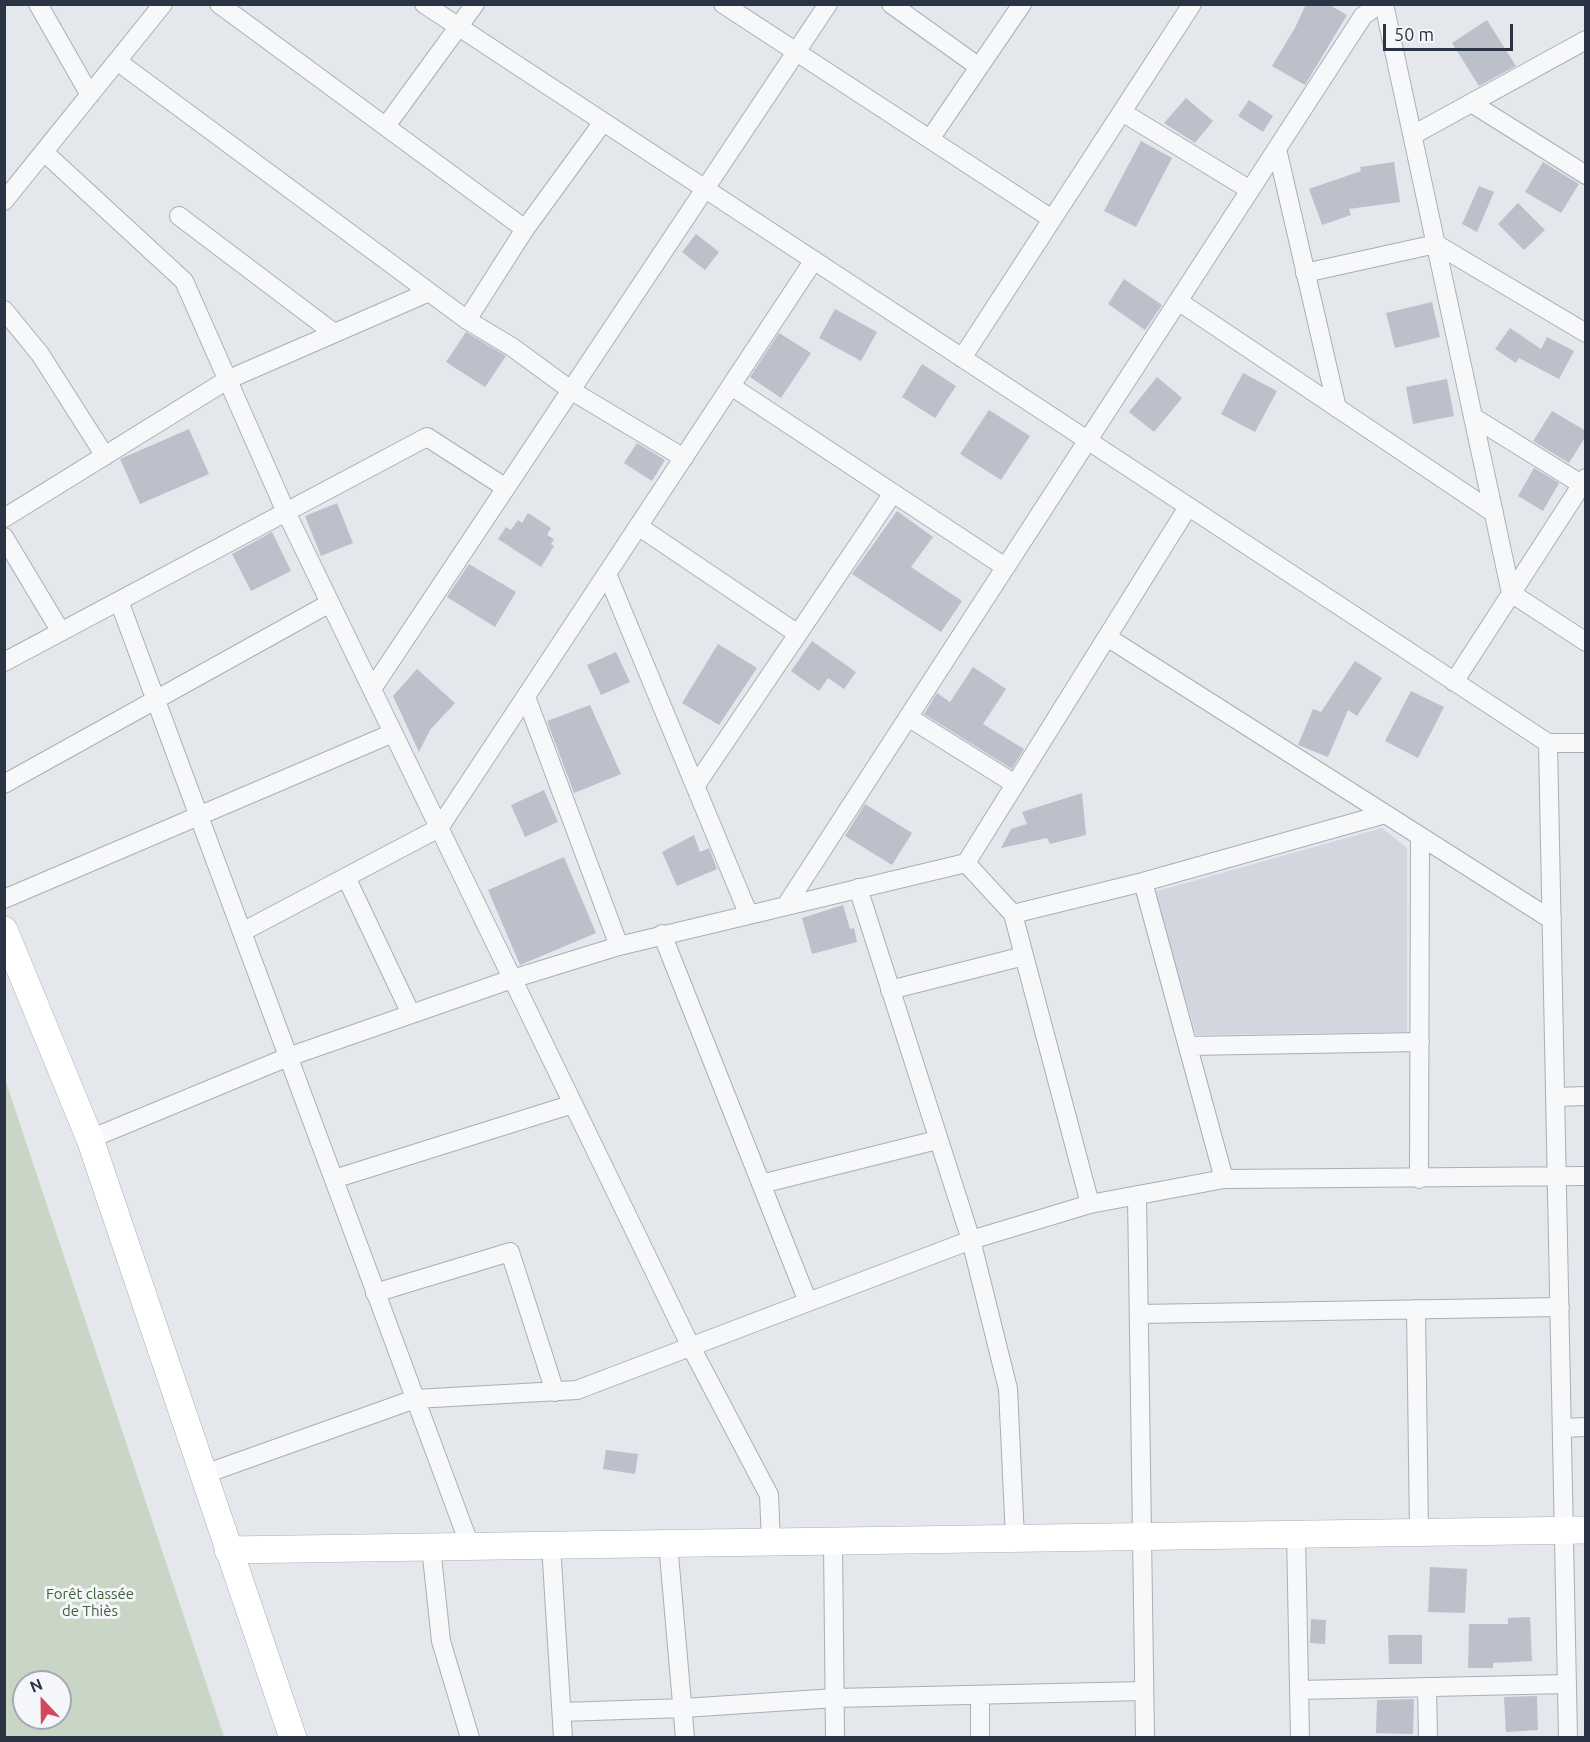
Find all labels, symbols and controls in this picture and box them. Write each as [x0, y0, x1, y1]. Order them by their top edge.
scale bar [1386, 12, 1516, 50]
text: 50 m [1394, 24, 1434, 44]
park label: Forêt classée de Thiès [46, 1585, 134, 1620]
north arrow [12, 1670, 72, 1730]
text: N [27, 1675, 45, 1696]

